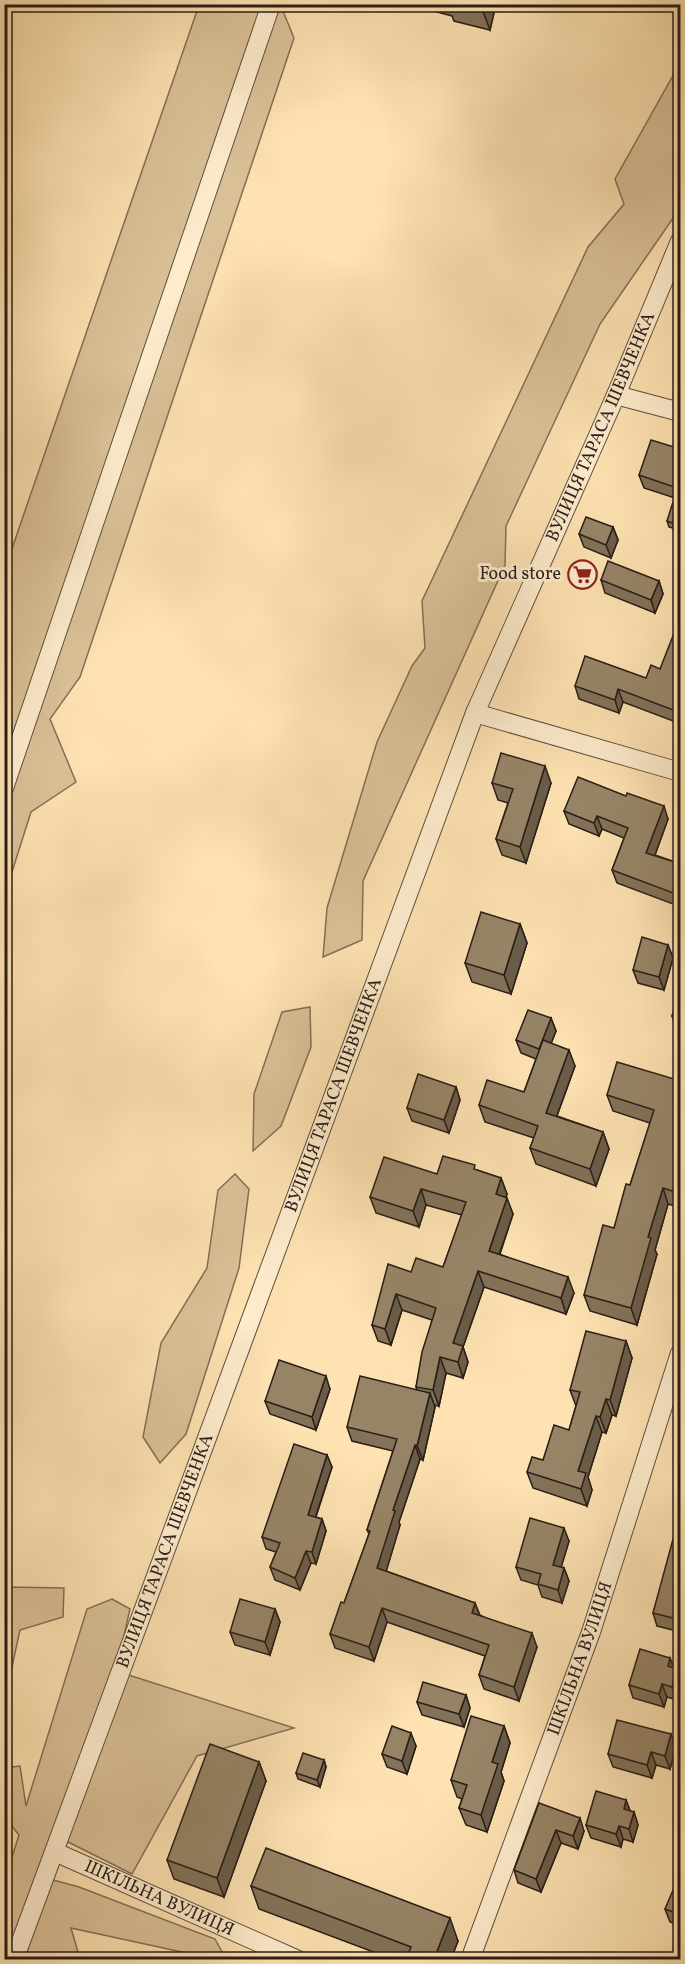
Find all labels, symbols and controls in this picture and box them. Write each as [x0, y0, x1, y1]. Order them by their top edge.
street label: ВУЛИЦЯ ТАРАСА ШЕВЧЕНКА [540, 308, 662, 546]
supermarket icon: Food store [566, 558, 598, 590]
place label: Food store [479, 562, 561, 587]
street label: ВУЛИЦЯ ТАРАСА ШЕВЧЕНКА [279, 974, 389, 1216]
street label: ВУЛИЦЯ ТАРАСА ШЕВЧЕНКА [110, 1430, 220, 1672]
street label: ШКІЛЬНА ВУЛИЦЯ [541, 1578, 619, 1739]
street label: ШКІЛЬНА ВУЛИЦЯ [80, 1854, 238, 1943]

